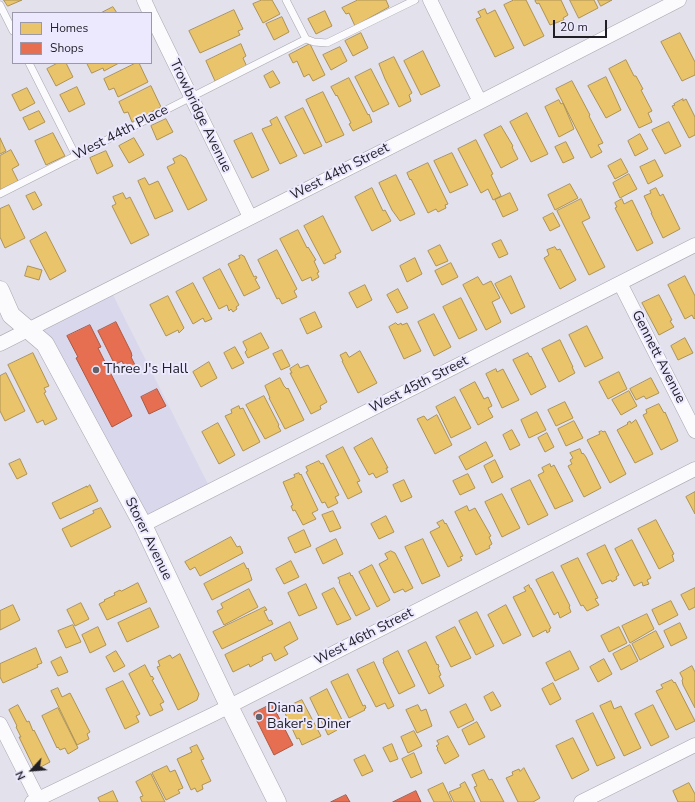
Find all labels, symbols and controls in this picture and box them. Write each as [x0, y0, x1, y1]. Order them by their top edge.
legend [12, 12, 152, 64]
scale bar [555, 12, 609, 38]
text: 20 m [560, 19, 588, 35]
text: Homes [50, 20, 88, 36]
text: Shops [50, 40, 84, 56]
street label: Trowbridge Avenue [165, 57, 235, 175]
street label: West 44th Place [71, 102, 171, 164]
street label: West 44th Street [288, 140, 392, 204]
street label: Gennett Avenue [627, 308, 689, 406]
street label: West 45th Street [367, 353, 471, 417]
place label: Three J's Hall [104, 362, 188, 378]
marker: Three J's Hall [91, 365, 101, 375]
street label: Storer Avenue [121, 495, 175, 583]
street label: West 46th Street [312, 605, 416, 669]
place label: Diana Baker's Diner [267, 701, 351, 734]
marker: Diana Baker's Diner [254, 712, 264, 722]
north arrow [12, 750, 52, 790]
text: N [12, 768, 29, 782]

